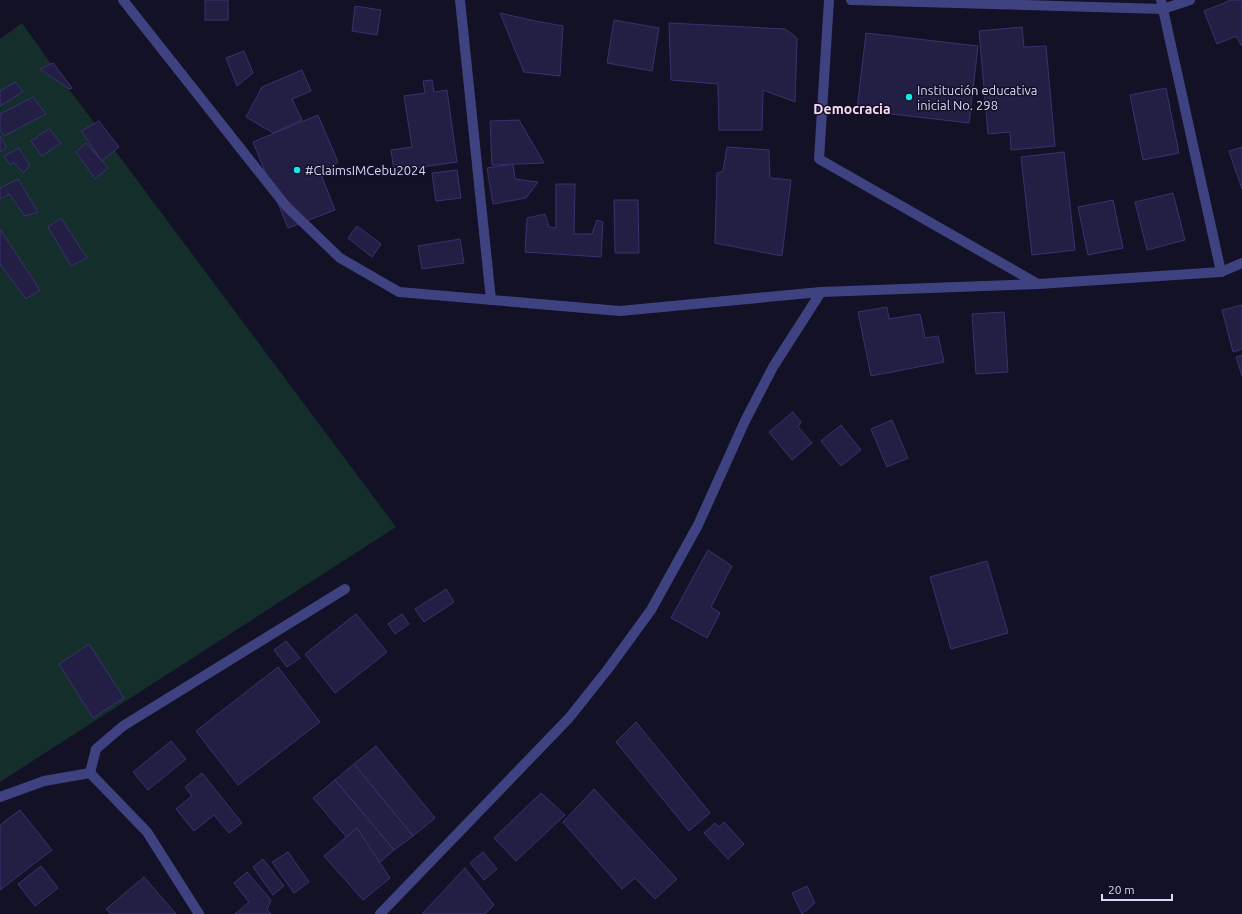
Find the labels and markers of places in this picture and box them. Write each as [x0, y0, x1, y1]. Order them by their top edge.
place label: Institución educativa inicial No. 298 [917, 83, 1038, 112]
marker: Institución educativa inicial No. 298 [904, 92, 914, 102]
place label: #ClaimsIMCebu2024 [305, 163, 426, 177]
marker: #ClaimsIMCebu2024 [292, 165, 302, 175]

